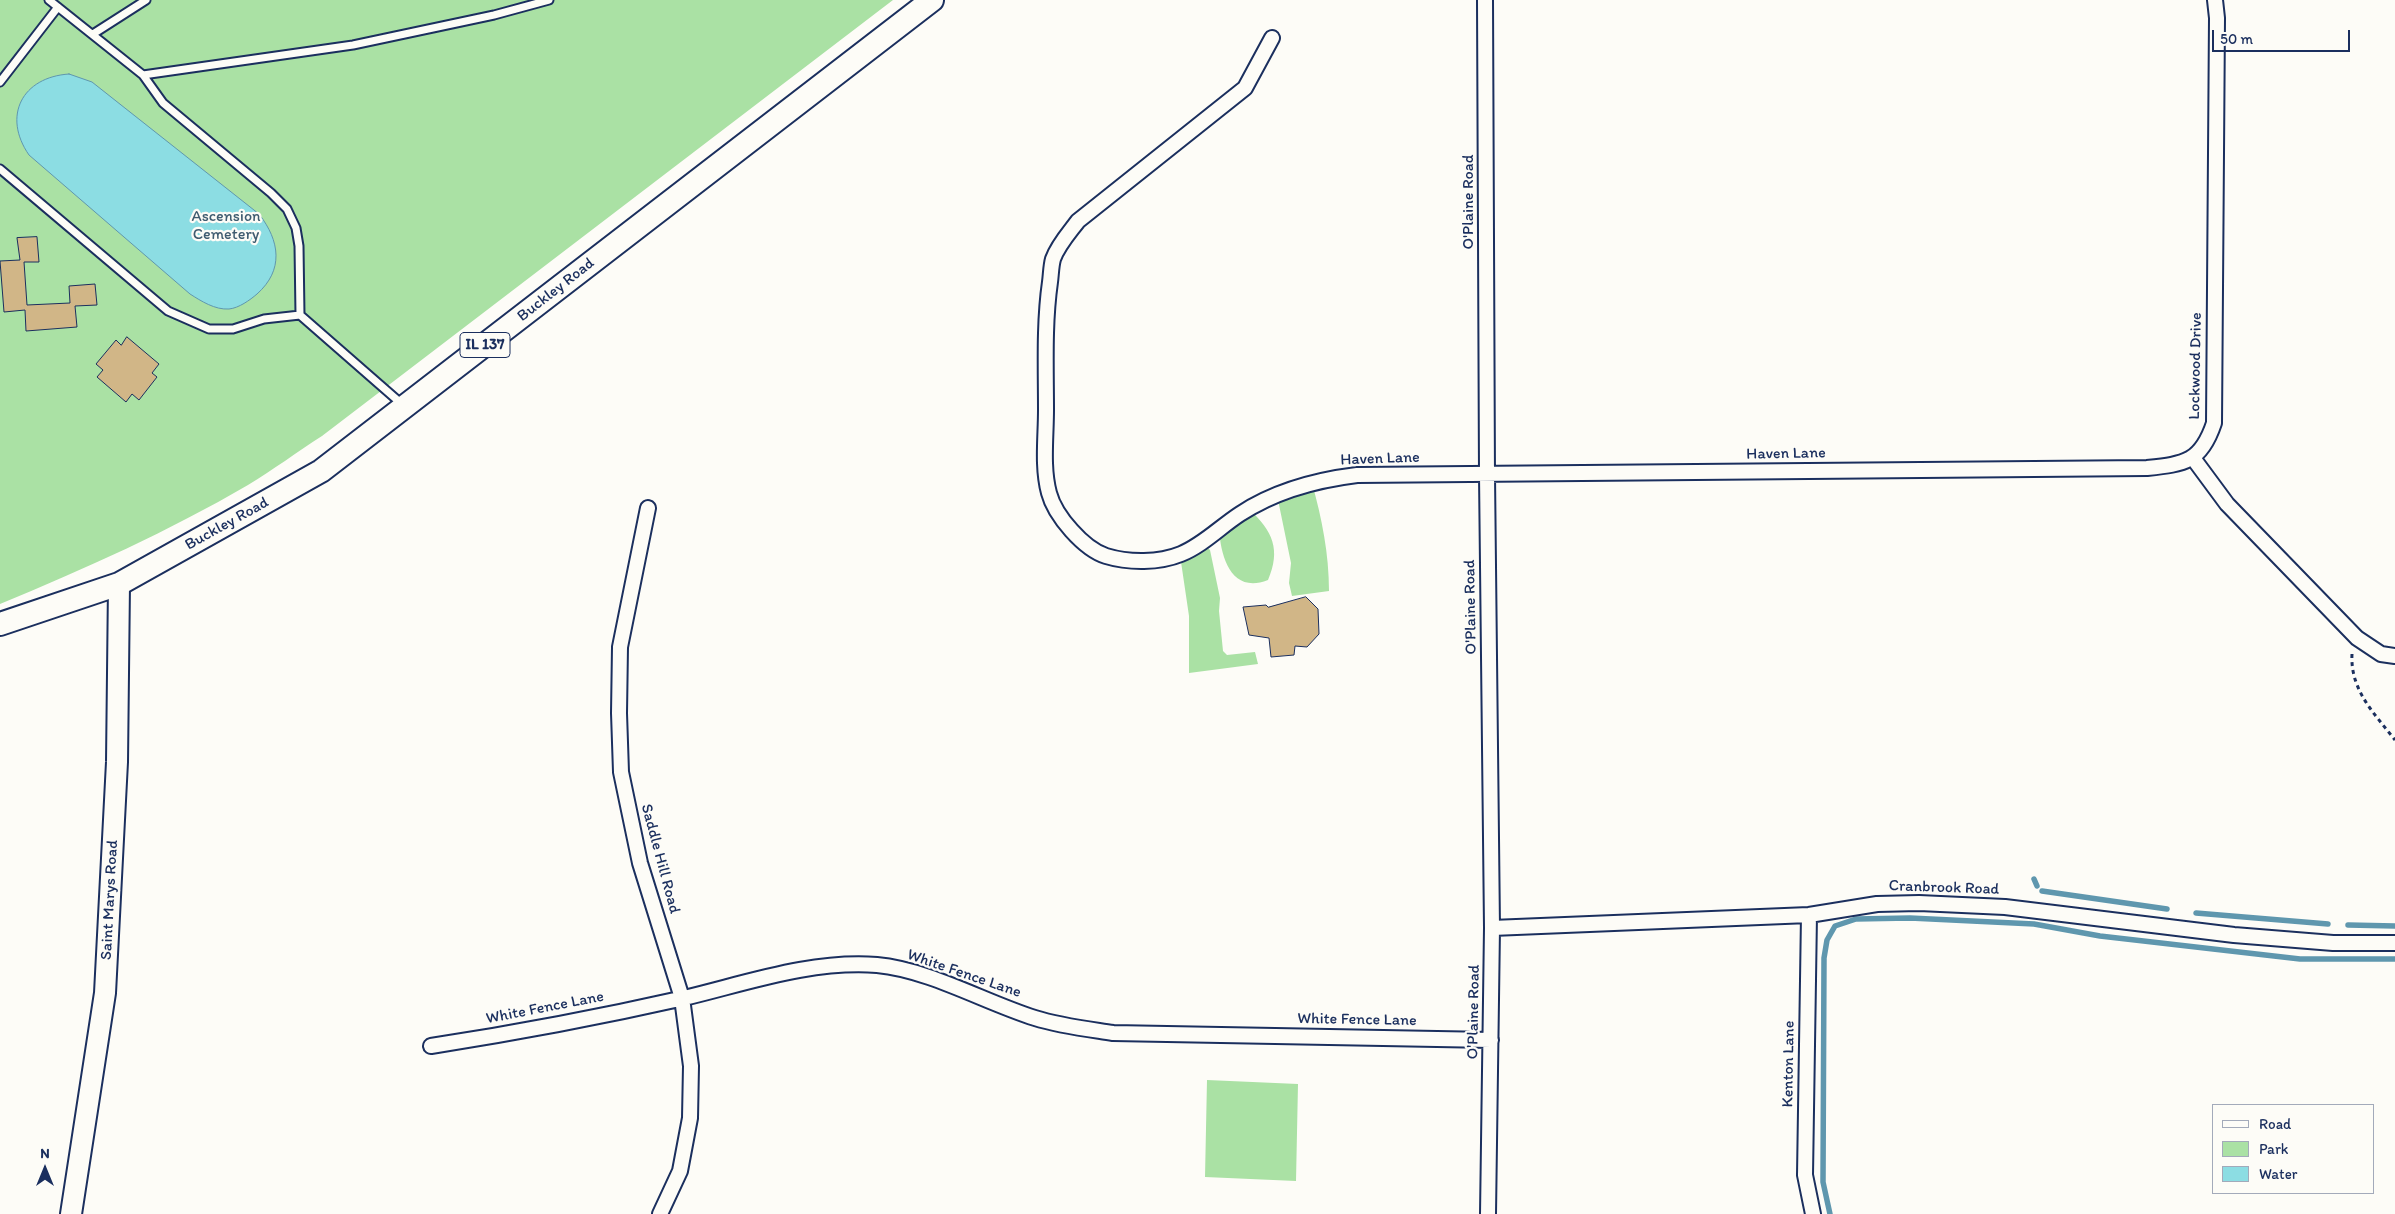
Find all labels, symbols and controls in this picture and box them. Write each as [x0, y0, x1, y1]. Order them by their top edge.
scale bar [2215, 20, 2352, 52]
text: 50 m [2220, 30, 2253, 48]
street label: O'Plaine Road [1459, 155, 1479, 249]
park label: Ascension Cemetery [191, 207, 261, 245]
street label: Buckley Road [514, 254, 598, 326]
street label: Lockwood Drive [2185, 312, 2207, 420]
road number: IL 137 [460, 332, 510, 358]
street label: Haven Lane [1746, 444, 1826, 464]
street label: Haven Lane [1340, 448, 1420, 470]
street label: Buckley Road [182, 493, 272, 555]
street label: O'Plaine Road [1461, 559, 1481, 655]
street label: Saddle Hill Road [636, 802, 684, 916]
street label: Saint Marys Road [97, 840, 123, 960]
street label: Cranbrook Road [1888, 876, 2000, 900]
street label: White Fence Lane [904, 945, 1024, 1003]
street label: O'Plaine Road [1464, 964, 1484, 1060]
street label: White Fence Lane [485, 987, 605, 1029]
street label: White Fence Lane [1297, 1009, 1417, 1031]
street label: Kenton Lane [1779, 1021, 1799, 1107]
legend [2212, 1104, 2375, 1194]
text: Road [2259, 1115, 2291, 1133]
text: Park [2259, 1140, 2289, 1158]
north arrow [20, 1144, 70, 1194]
text: N [40, 1145, 50, 1162]
text: Water [2259, 1165, 2297, 1183]

